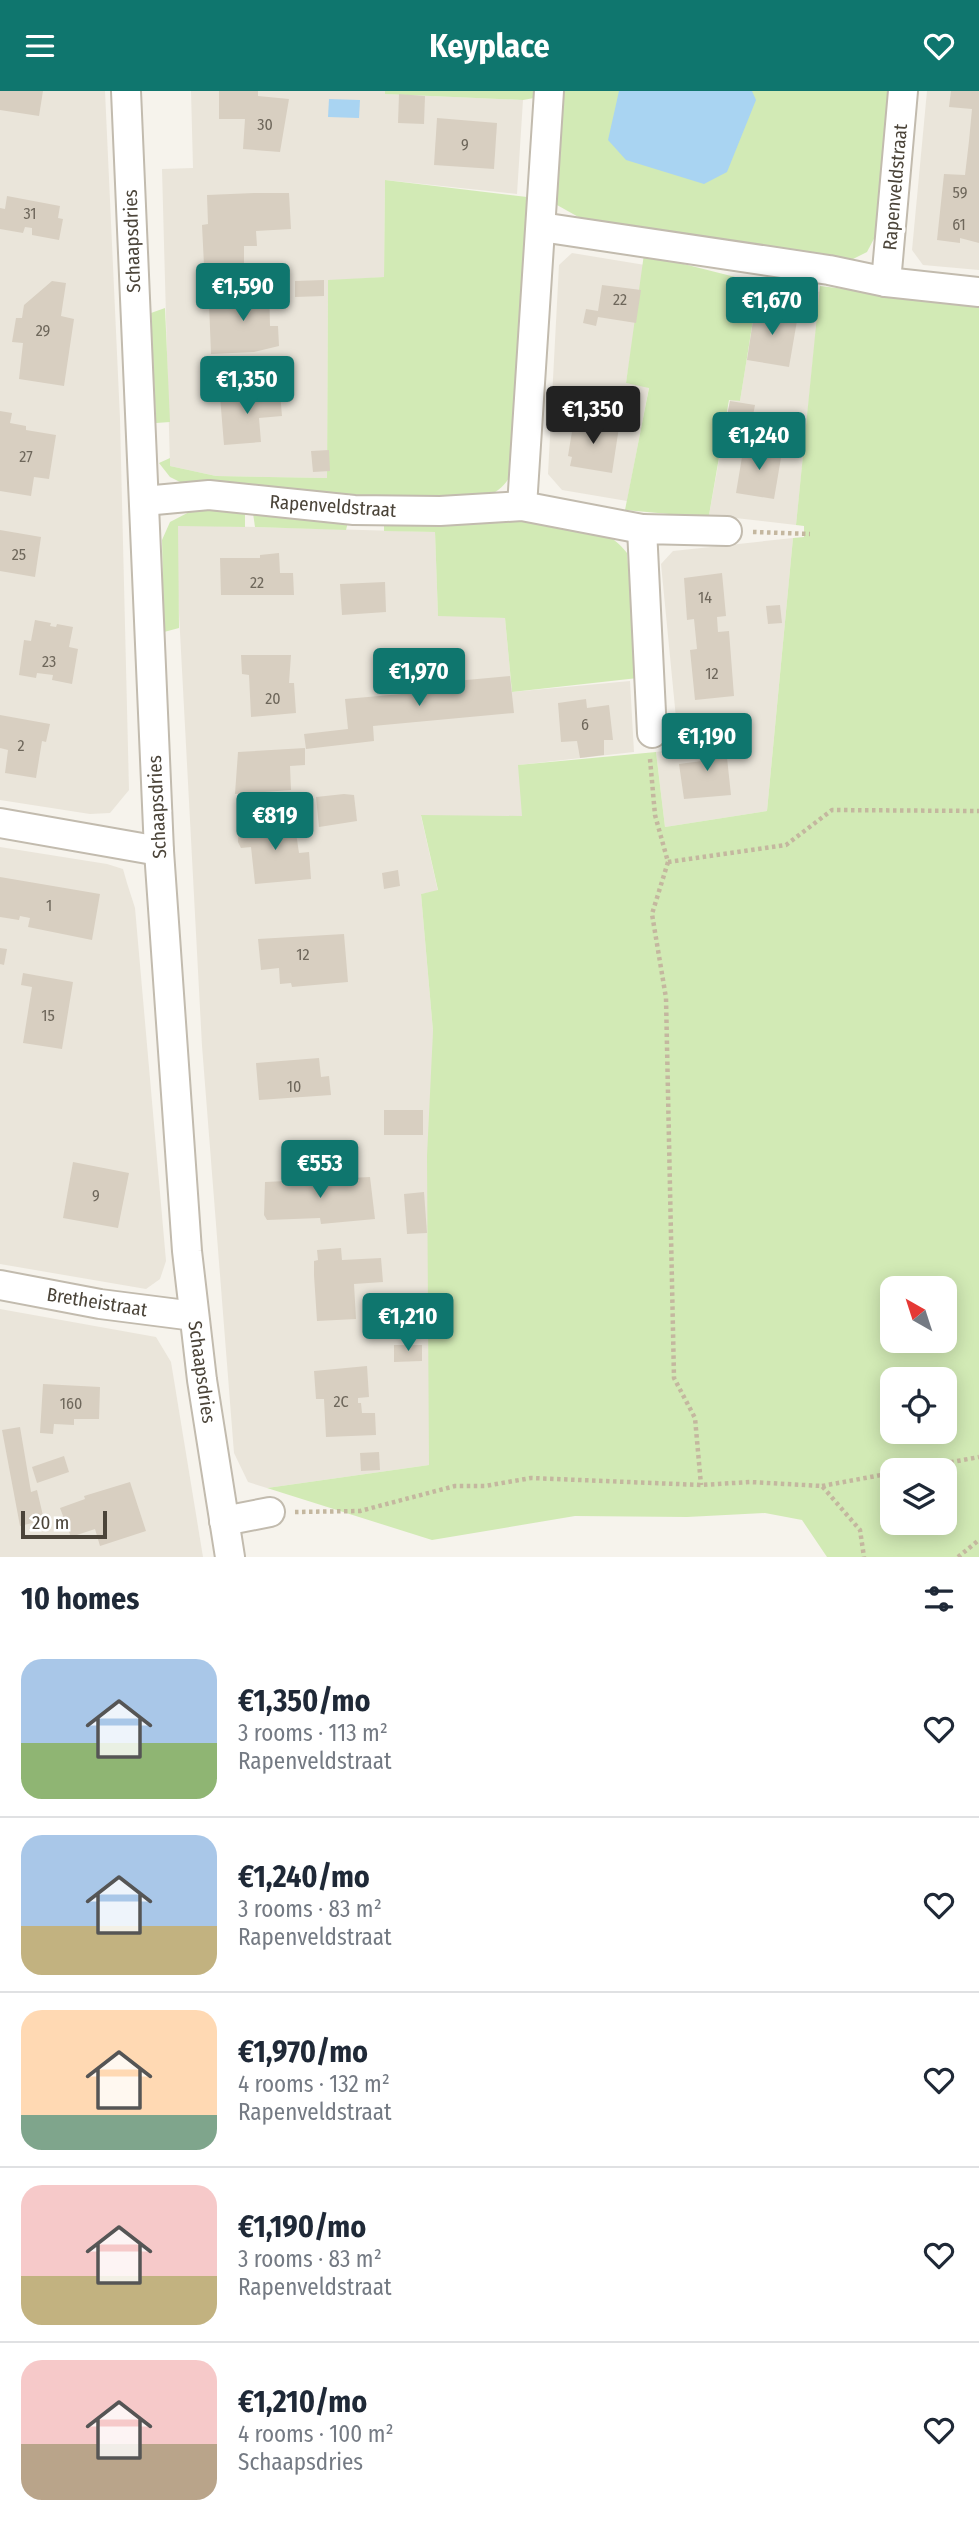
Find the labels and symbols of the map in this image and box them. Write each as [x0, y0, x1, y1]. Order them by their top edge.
house number: 30 [257, 115, 273, 134]
street label: Rapenveldstraat [878, 122, 912, 251]
house number: 9 [461, 135, 469, 154]
house number: 59 [953, 183, 968, 202]
street label: Schaapsdries [119, 189, 145, 293]
house number: 31 [23, 204, 37, 223]
house number: 61 [952, 215, 966, 234]
pin: €1,590 [186, 264, 300, 323]
pin: €1,670 [715, 278, 829, 337]
house number: 22 [613, 290, 627, 309]
house number: 29 [36, 321, 51, 340]
pin: €1,350 [190, 357, 304, 416]
pin: €1,350 [536, 387, 650, 446]
pin: €1,240 [702, 413, 816, 472]
house number: 27 [19, 447, 33, 466]
street label: Rapenveldstraat [269, 490, 398, 522]
house number: 25 [12, 545, 26, 564]
house number: 22 [250, 573, 264, 592]
house number: 14 [698, 588, 712, 607]
pin: €1,970 [362, 649, 476, 708]
house number: 23 [42, 652, 56, 671]
house number: 12 [705, 664, 719, 683]
house number: 20 [265, 689, 281, 708]
pin: €1,190 [650, 713, 764, 773]
house number: 6 [581, 715, 589, 734]
house number: 2 [17, 736, 25, 755]
street label: Schaapsdries [143, 755, 171, 859]
pin: €819 [234, 793, 316, 852]
house number: 1 [46, 896, 52, 915]
house number: 12 [296, 945, 310, 964]
house number: 15 [41, 1006, 55, 1025]
house number: 10 [287, 1077, 301, 1096]
pin: €553 [279, 1141, 361, 1200]
house number: 9 [92, 1186, 100, 1205]
north arrow [880, 1276, 957, 1353]
street label: Bretheistraat [45, 1283, 150, 1321]
pin: €1,210 [351, 1293, 465, 1353]
street label: Schaapsdries [183, 1319, 221, 1425]
house number: 2C [333, 1392, 349, 1411]
house number: 160 [60, 1394, 82, 1413]
scale bar [21, 1508, 107, 1540]

